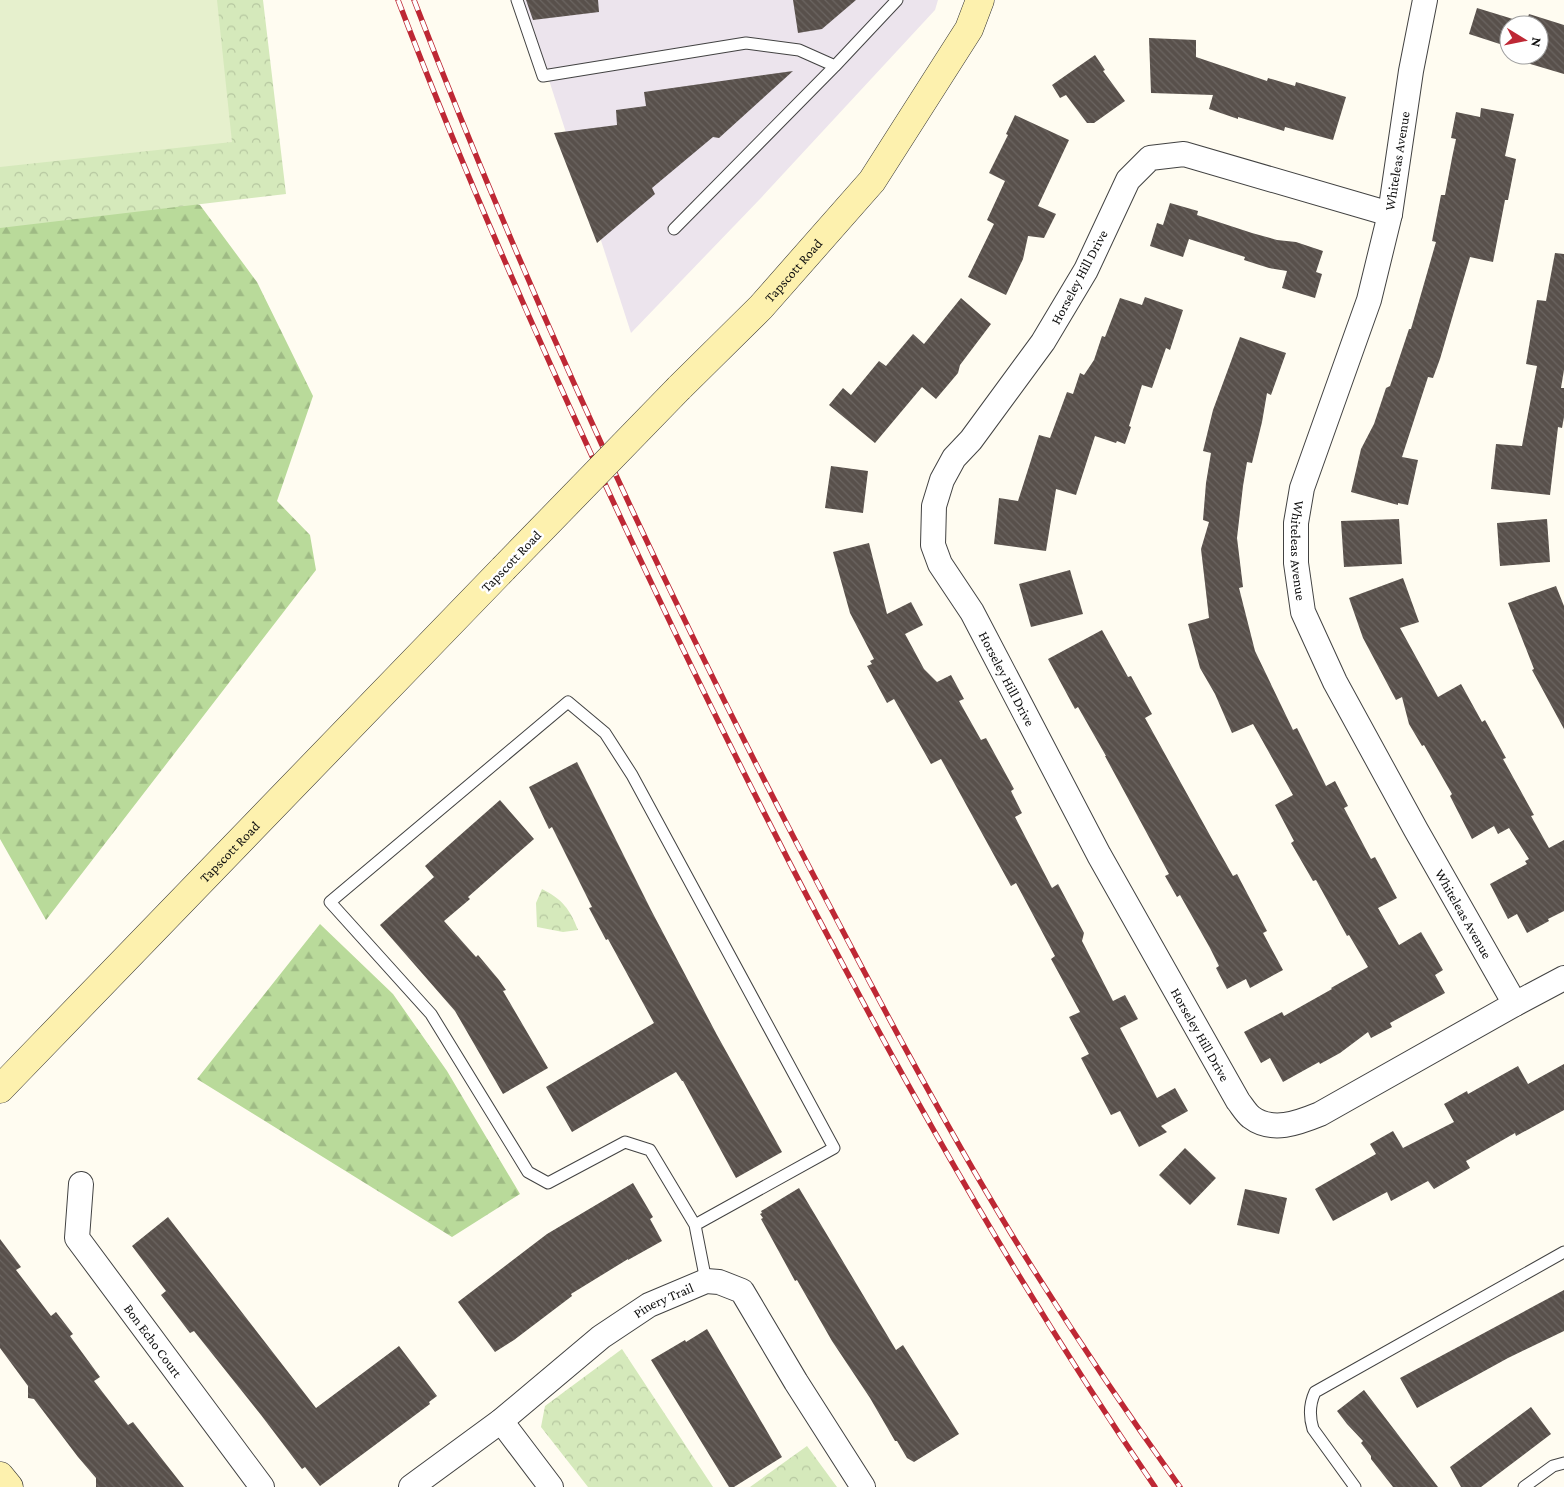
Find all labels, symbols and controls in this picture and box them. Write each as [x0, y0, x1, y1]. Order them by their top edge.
north arrow [1499, 15, 1549, 65]
text: N [1528, 36, 1546, 49]
street label: Whiteleas Avenue [1381, 110, 1413, 212]
street label: Horseley Hill Drive [1047, 227, 1111, 327]
street label: Tapscott Road [761, 235, 826, 306]
street label: Whiteleas Avenue [1288, 499, 1309, 601]
street label: Tapscott Road [478, 526, 545, 595]
street label: Horseley Hill Drive [976, 629, 1038, 729]
street label: Tapscott Road [196, 817, 263, 886]
street label: Whiteleas Avenue [1432, 866, 1495, 961]
street label: Horseley Hill Drive [1168, 985, 1233, 1084]
street label: Pinery Trail [630, 1279, 696, 1321]
street label: Bon Echo Court [121, 1301, 186, 1381]

